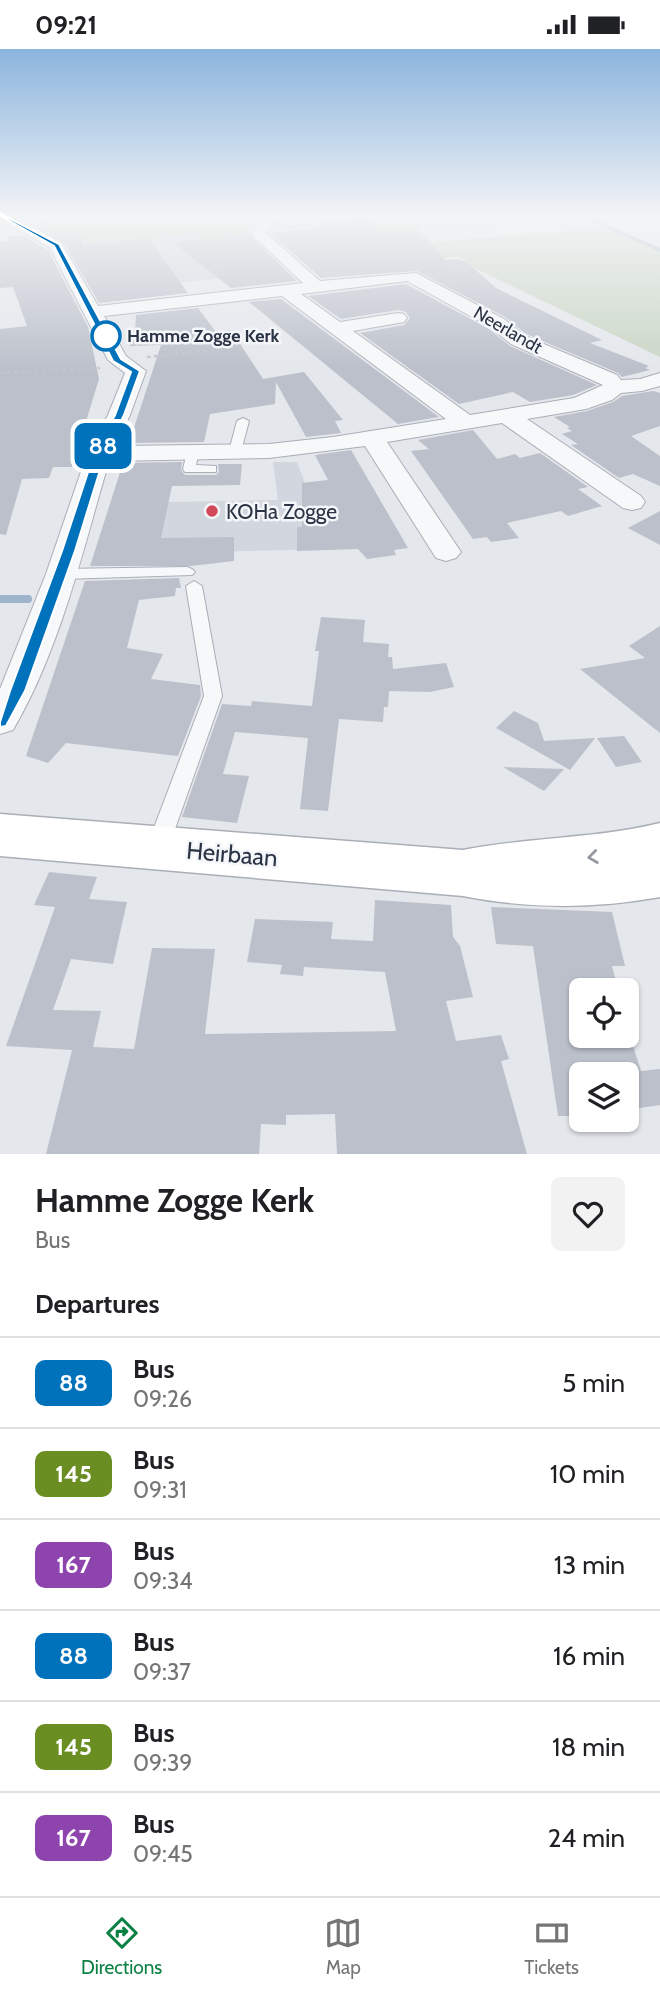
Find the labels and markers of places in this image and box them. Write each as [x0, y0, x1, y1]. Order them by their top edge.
marker: Hamme Zogge Kerk [91, 321, 121, 351]
place label: Hamme Zogge Kerk [127, 325, 279, 347]
place label: KOHa Zogge [226, 499, 337, 524]
marker: KOHa Zogge [204, 503, 220, 519]

